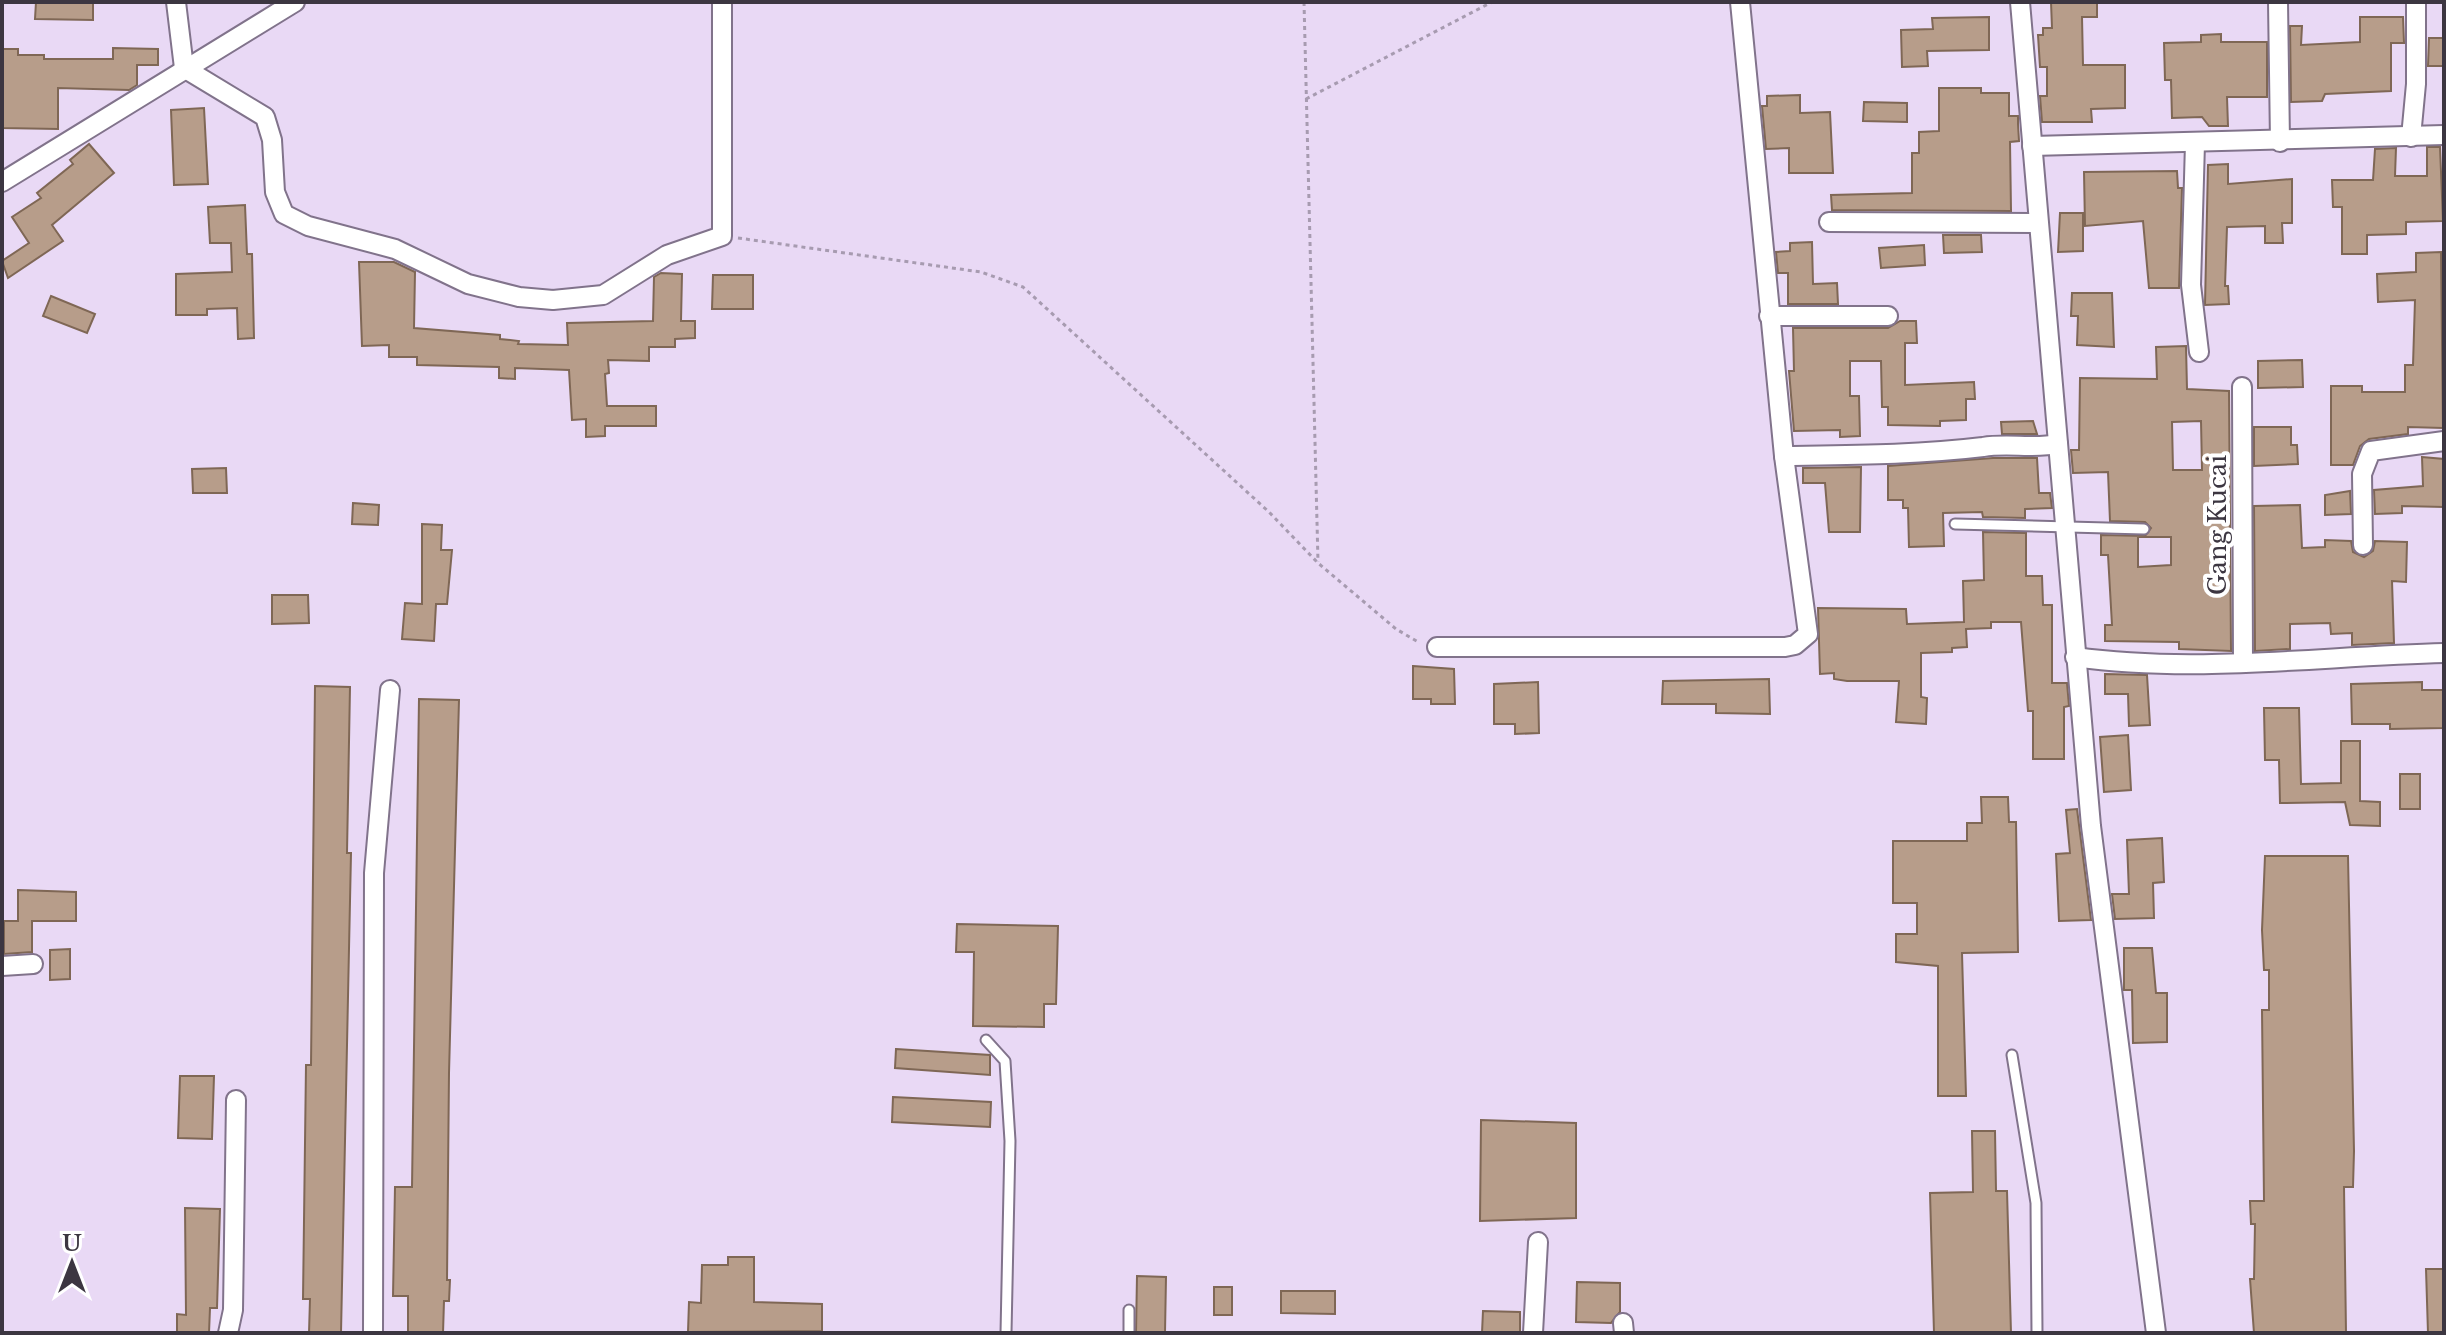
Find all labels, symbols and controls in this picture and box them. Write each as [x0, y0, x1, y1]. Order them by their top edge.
street label: Gang Kucai [2203, 455, 2232, 595]
north arrow [32, 1223, 112, 1303]
text: U [62, 1230, 82, 1257]

